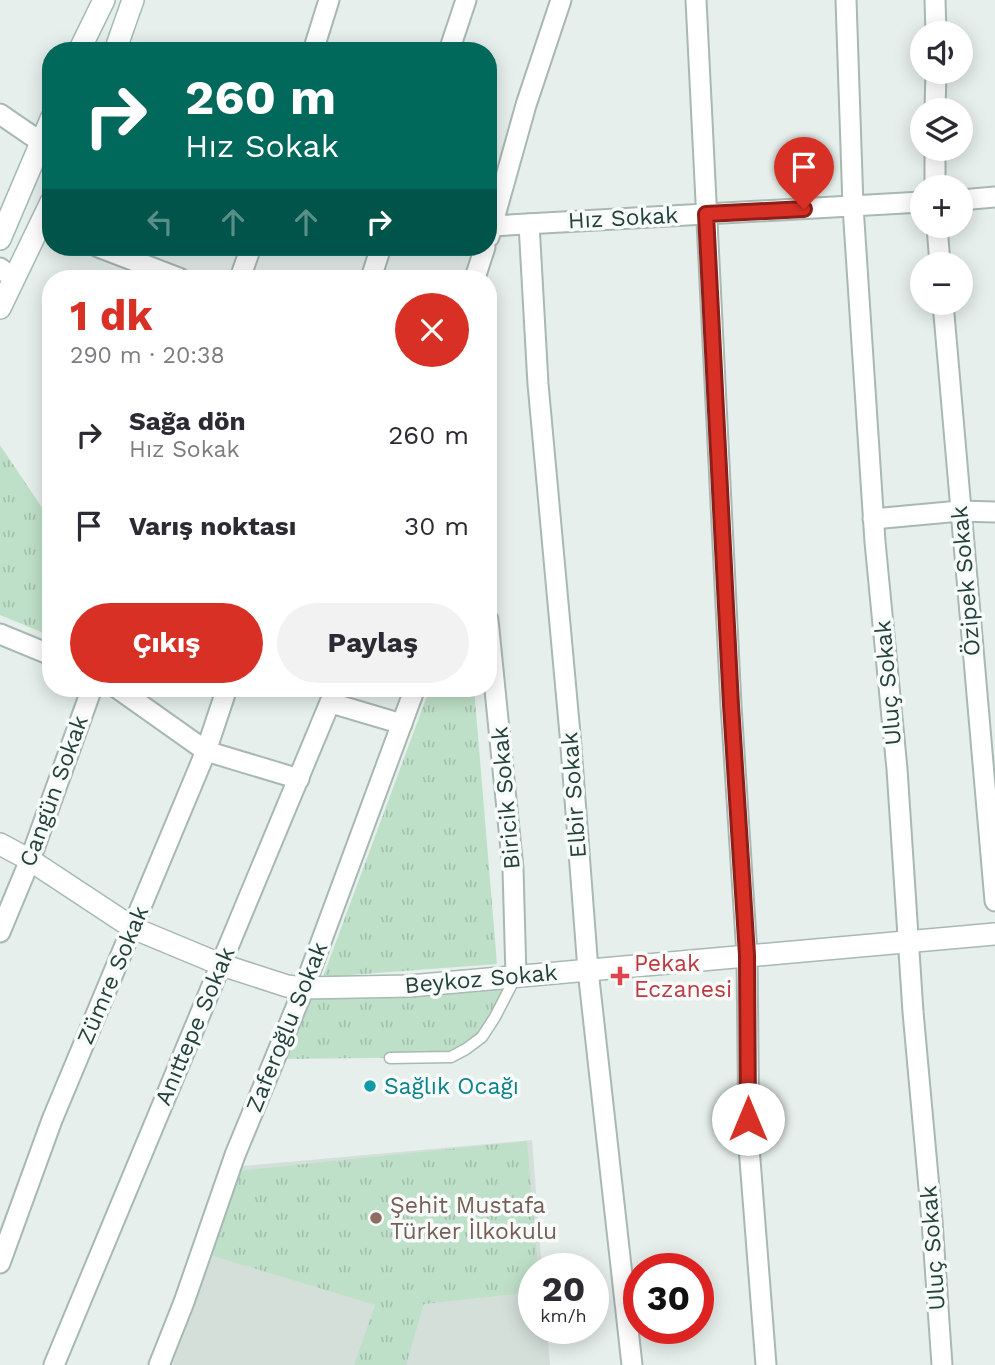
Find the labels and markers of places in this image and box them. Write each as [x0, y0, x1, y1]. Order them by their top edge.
pin [774, 137, 834, 209]
place label: Pekak Eczanesi [634, 950, 732, 1003]
marker: Pekak Eczanesi [612, 968, 628, 984]
place label: Sağlık Ocağı [384, 1073, 519, 1100]
marker: Sağlık Ocağı [362, 1078, 378, 1094]
place label: Şehit Mustafa Türker İlkokulu [390, 1192, 557, 1245]
marker: Şehit Mustafa Türker İlkokulu [368, 1210, 384, 1226]

